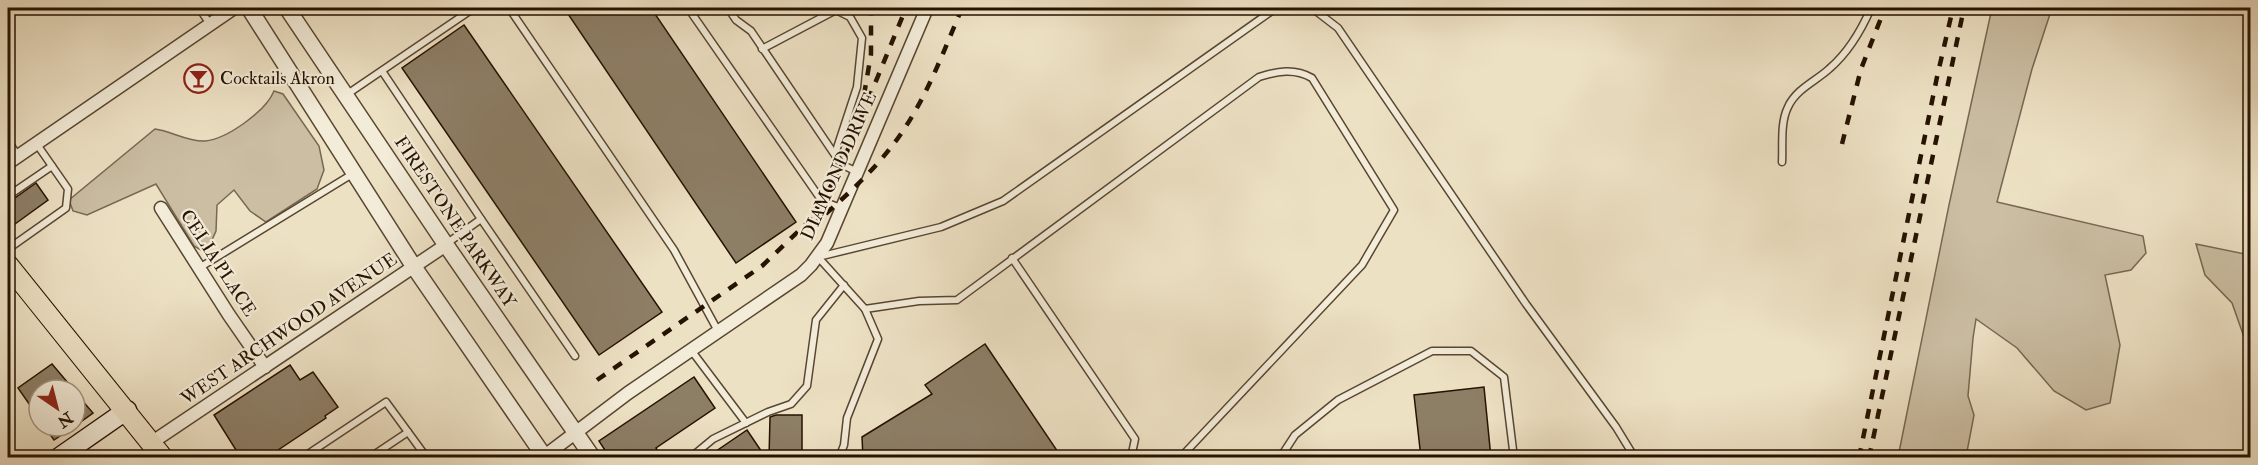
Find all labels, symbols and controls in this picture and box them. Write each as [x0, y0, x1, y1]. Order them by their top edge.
bar icon: Cocktails Akron [183, 62, 215, 94]
place label: Cocktails Akron [220, 67, 335, 90]
street label: DIAMOND DRIVE [796, 88, 882, 244]
street label: FIRESTONE PARKWAY [389, 132, 521, 313]
street label: CELIA PLACE [175, 205, 261, 321]
street label: WEST ARCHWOOD AVENUE [176, 248, 402, 411]
north arrow [27, 378, 87, 438]
text: N [53, 407, 77, 432]

